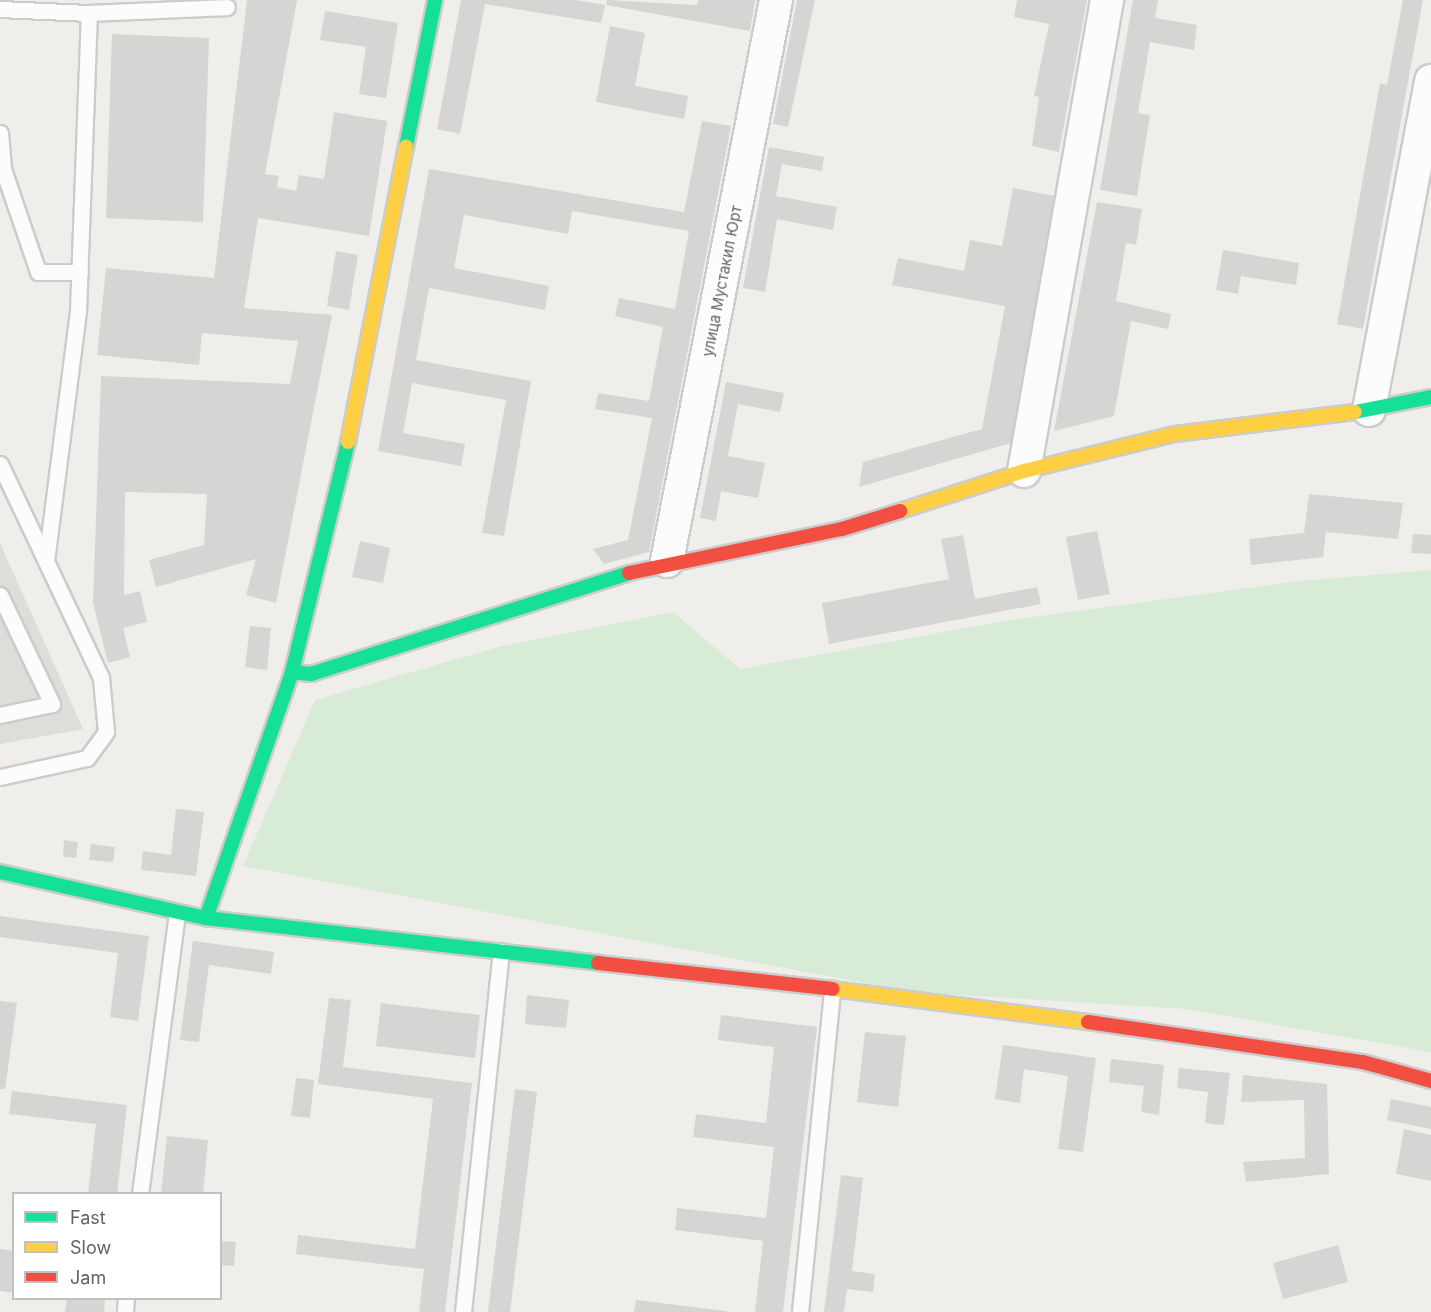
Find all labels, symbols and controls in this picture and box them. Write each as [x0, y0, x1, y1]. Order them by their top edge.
street label: улица Мустакил Юрт [698, 204, 746, 358]
legend [12, 1192, 222, 1300]
text: Fast [70, 1207, 106, 1228]
text: Slow [70, 1237, 111, 1258]
text: Jam [70, 1267, 106, 1288]

